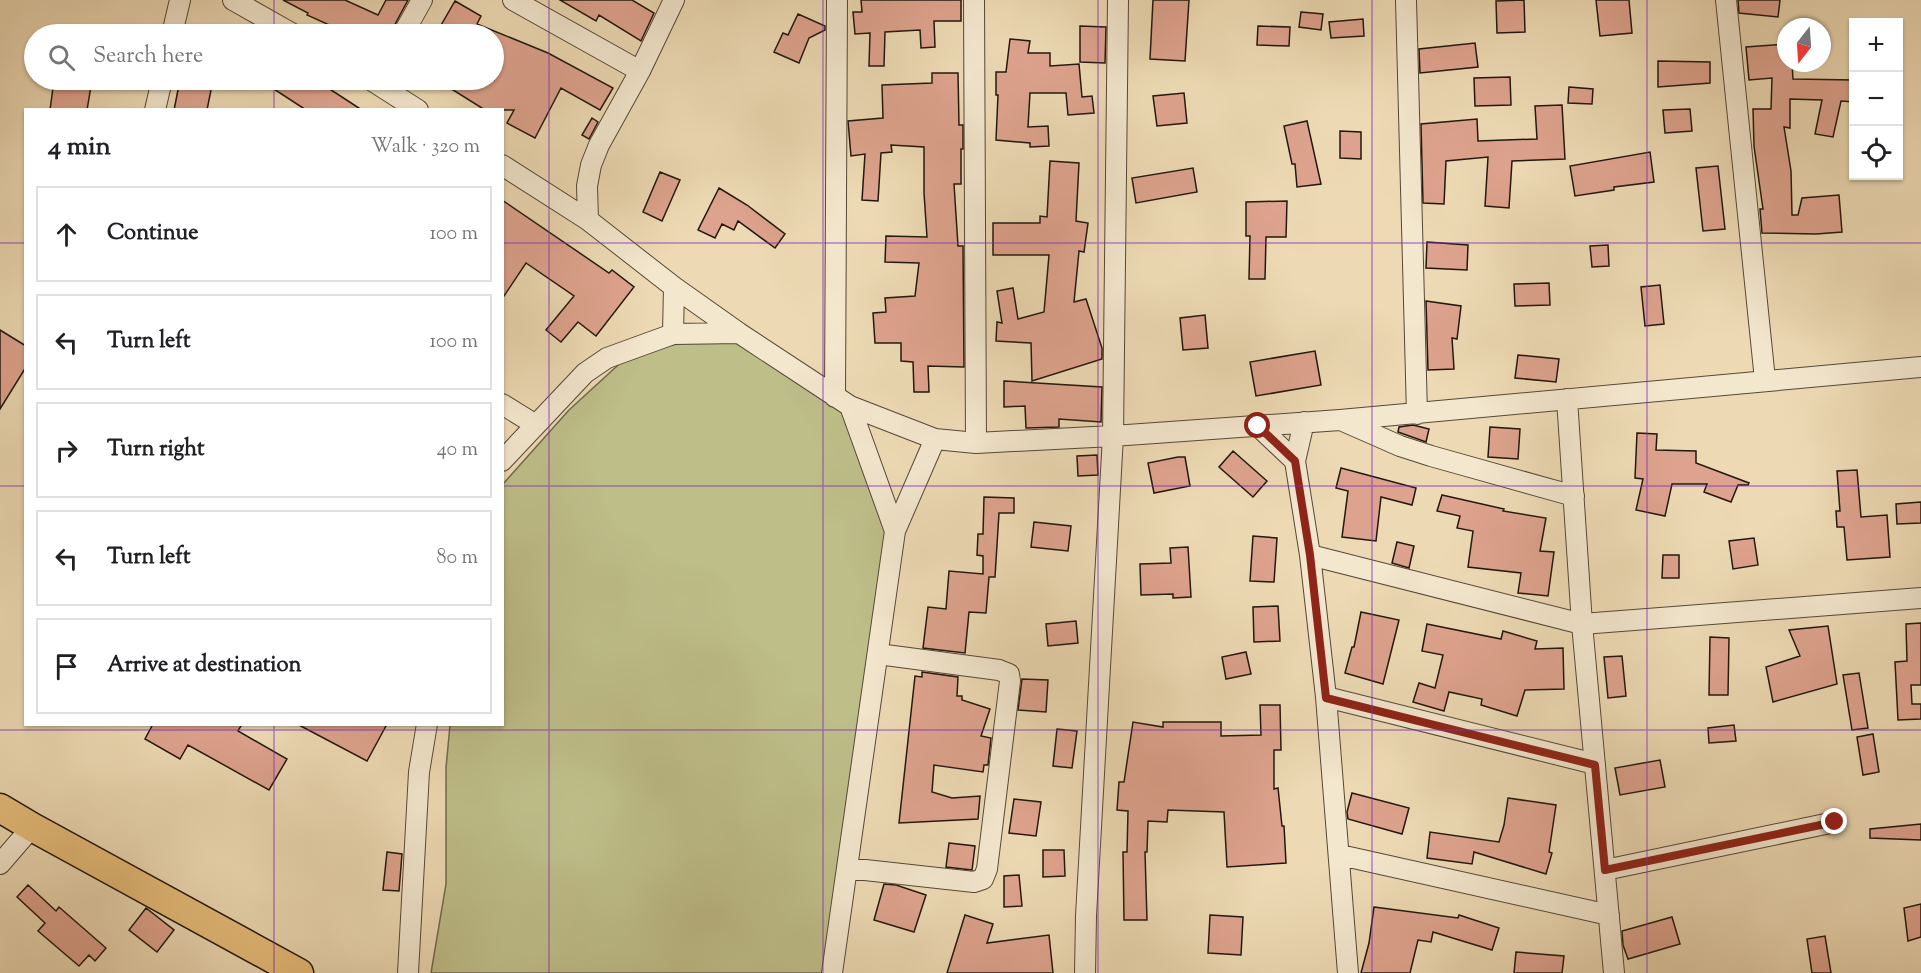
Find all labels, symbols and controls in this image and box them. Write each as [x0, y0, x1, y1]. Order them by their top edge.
north arrow [1777, 18, 1831, 72]
map controls [1849, 18, 1903, 180]
button: + [1849, 18, 1903, 72]
search box [24, 24, 504, 90]
icon: search [45, 41, 78, 74]
text: Search here [93, 41, 203, 73]
button: − [1849, 72, 1903, 126]
button: locate [1849, 126, 1903, 180]
text: 4 min [48, 129, 111, 166]
text: Walk · 320 m [371, 133, 480, 162]
icon: ahead [50, 218, 83, 251]
text: Continue [107, 218, 198, 250]
text: 100 m [429, 220, 478, 249]
icon: left [50, 326, 83, 359]
text: Turn left [107, 326, 190, 358]
text: 100 m [429, 328, 478, 357]
route start [1244, 412, 1270, 438]
icon: right [50, 434, 83, 467]
text: Turn right [107, 434, 204, 466]
text: 40 m [437, 436, 478, 465]
icon: left [50, 542, 83, 575]
text: Turn left [107, 542, 190, 574]
text: 80 m [437, 544, 478, 573]
icon: arrive [50, 650, 83, 683]
text: Arrive at destination [107, 650, 302, 682]
route end [1821, 808, 1847, 834]

